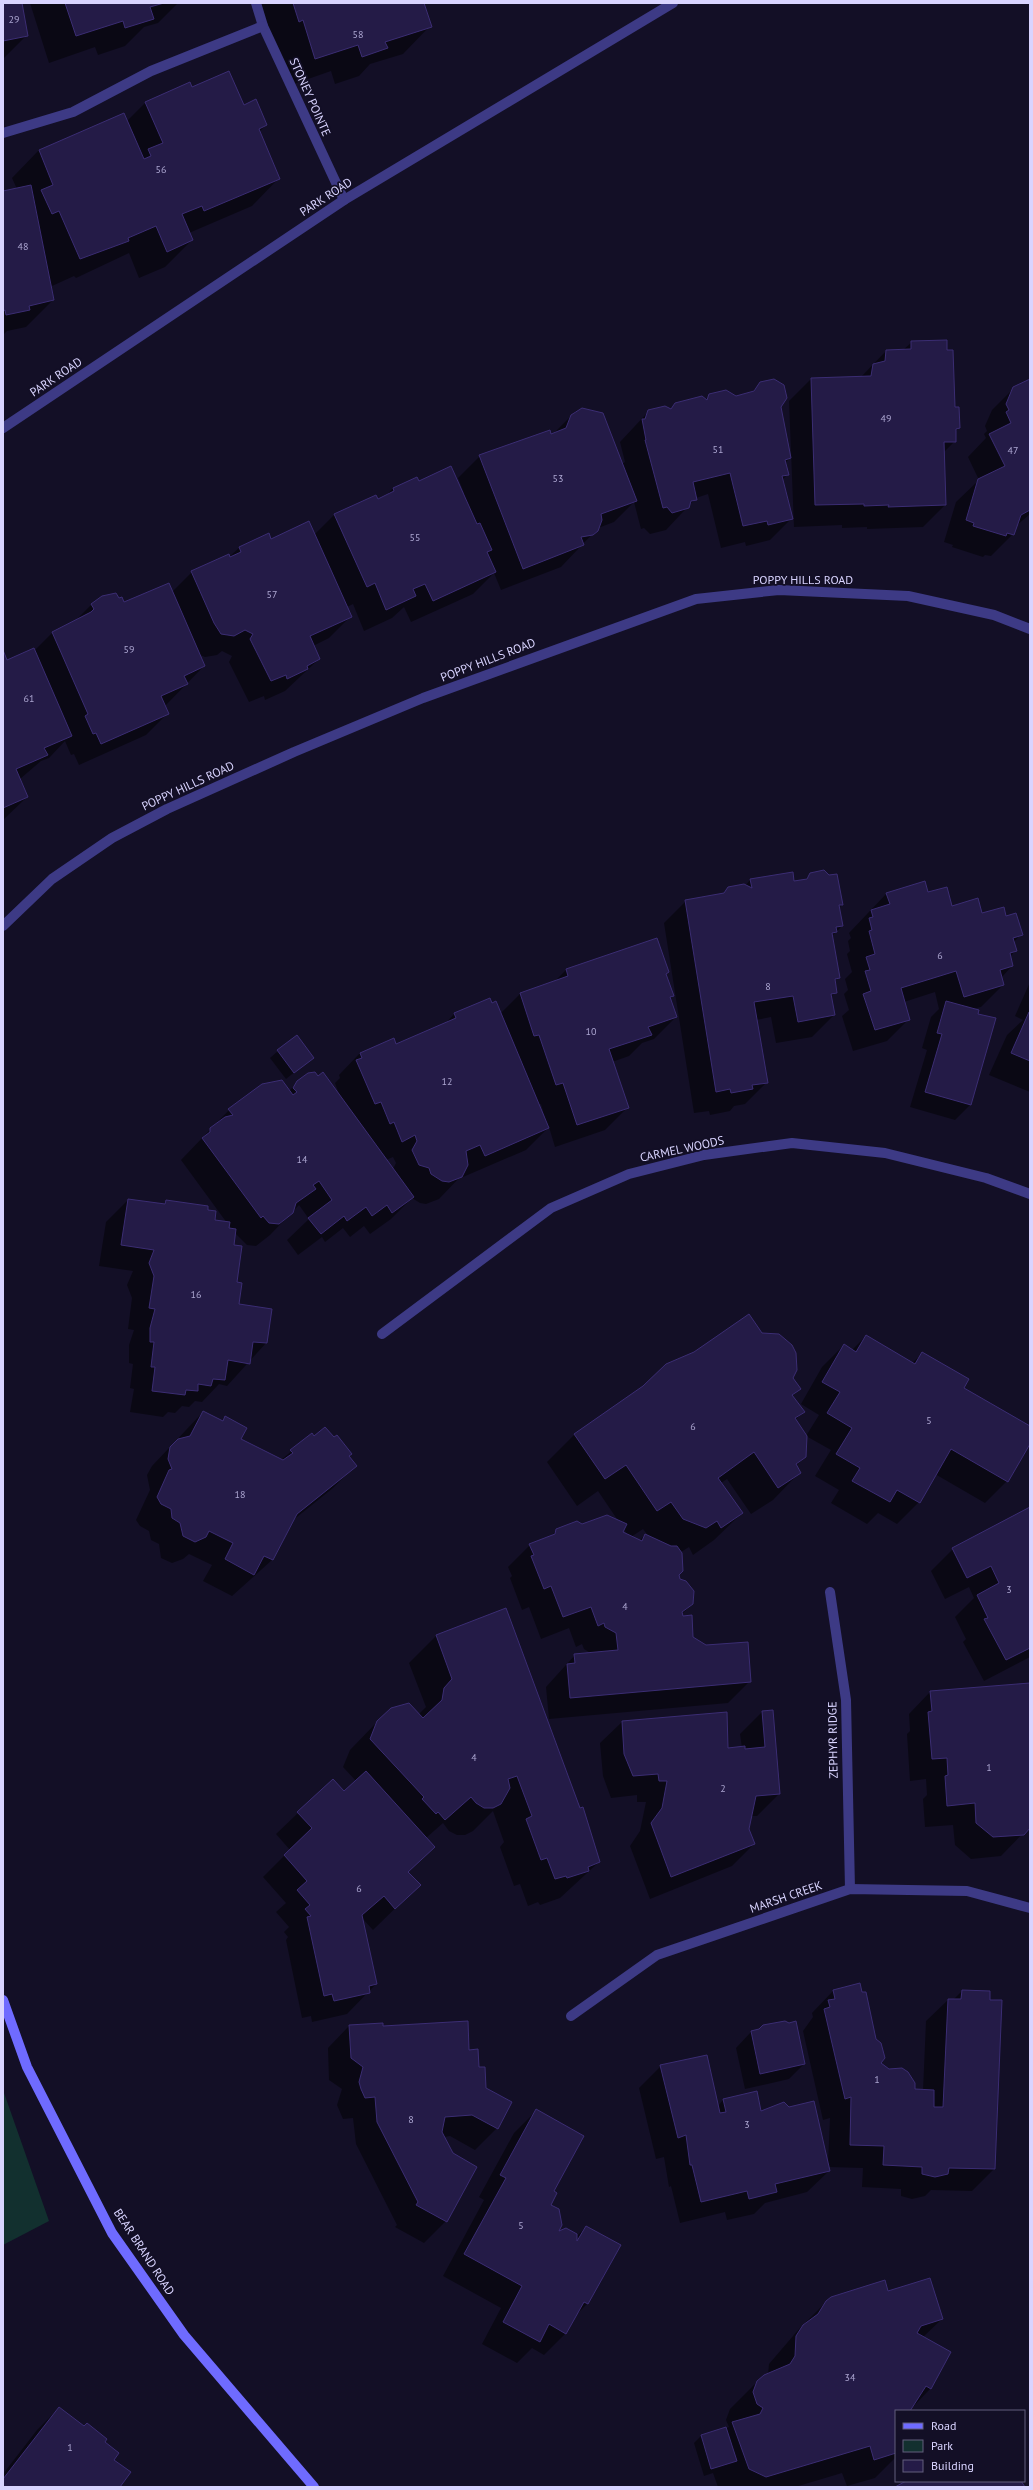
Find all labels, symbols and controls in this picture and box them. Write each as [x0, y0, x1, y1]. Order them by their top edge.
house number: 29 [9, 13, 19, 26]
house number: 58 [353, 28, 363, 41]
street label: STONEY POINTE [286, 55, 334, 138]
house number: 56 [156, 163, 166, 176]
street label: PARK ROAD [297, 174, 355, 219]
house number: 48 [18, 240, 28, 253]
street label: PARK ROAD [27, 354, 85, 399]
house number: 49 [881, 412, 891, 425]
house number: 51 [713, 443, 723, 456]
house number: 47 [1008, 444, 1018, 457]
house number: 53 [553, 472, 563, 485]
house number: 55 [410, 531, 420, 544]
street label: POPPY HILLS ROAD [753, 572, 853, 587]
house number: 57 [267, 588, 277, 601]
street label: POPPY HILLS ROAD [438, 634, 537, 685]
house number: 59 [124, 643, 134, 656]
house number: 61 [24, 692, 34, 705]
street label: POPPY HILLS ROAD [139, 757, 237, 814]
house number: 6 [937, 949, 943, 962]
house number: 8 [765, 980, 771, 993]
house number: 10 [586, 1025, 597, 1038]
house number: 12 [442, 1075, 452, 1088]
street label: CARMEL WOODS [638, 1132, 725, 1165]
house number: 14 [297, 1153, 308, 1166]
house number: 16 [191, 1288, 201, 1301]
house number: 5 [926, 1414, 932, 1427]
house number: 6 [690, 1420, 696, 1433]
house number: 18 [235, 1488, 245, 1501]
house number: 3 [1006, 1583, 1012, 1596]
house number: 4 [622, 1600, 628, 1613]
street label: ZEPHYR RIDGE [824, 1701, 841, 1779]
house number: 4 [471, 1751, 477, 1764]
house number: 1 [986, 1761, 992, 1774]
house number: 2 [720, 1782, 726, 1795]
street label: MARSH CREEK [748, 1877, 824, 1916]
house number: 6 [356, 1882, 362, 1895]
house number: 1 [874, 2073, 880, 2086]
house number: 8 [408, 2113, 414, 2126]
house number: 3 [744, 2118, 750, 2131]
street label: BEAR BRAND ROAD [111, 2206, 178, 2298]
house number: 5 [518, 2219, 524, 2232]
house number: 34 [845, 2371, 856, 2384]
legend [895, 2410, 1025, 2482]
text: Road [931, 2418, 956, 2433]
text: Park [931, 2438, 953, 2453]
house number: 1 [67, 2441, 73, 2454]
text: Building [931, 2458, 974, 2473]

